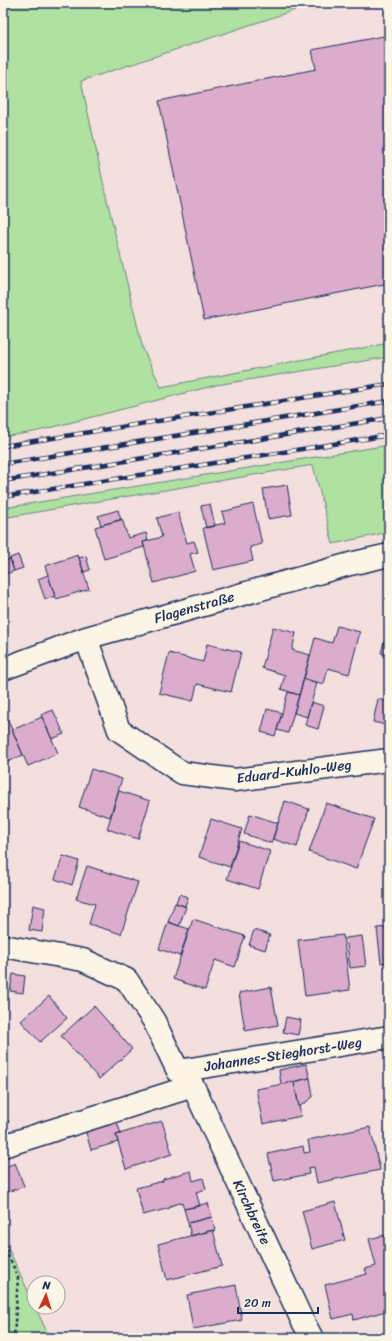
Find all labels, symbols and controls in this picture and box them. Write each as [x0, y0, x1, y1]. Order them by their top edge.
street label: Flagenstraße [151, 584, 237, 631]
street label: Eduard-Kuhlo-Weg [235, 752, 353, 791]
street label: Johannes-Stieghorst-Weg [201, 1030, 364, 1079]
street label: Kirchbreite [225, 1175, 278, 1249]
north arrow [26, 1275, 66, 1315]
text: N [41, 1276, 52, 1295]
scale bar [238, 1289, 318, 1315]
text: 20 m [244, 1292, 271, 1314]

